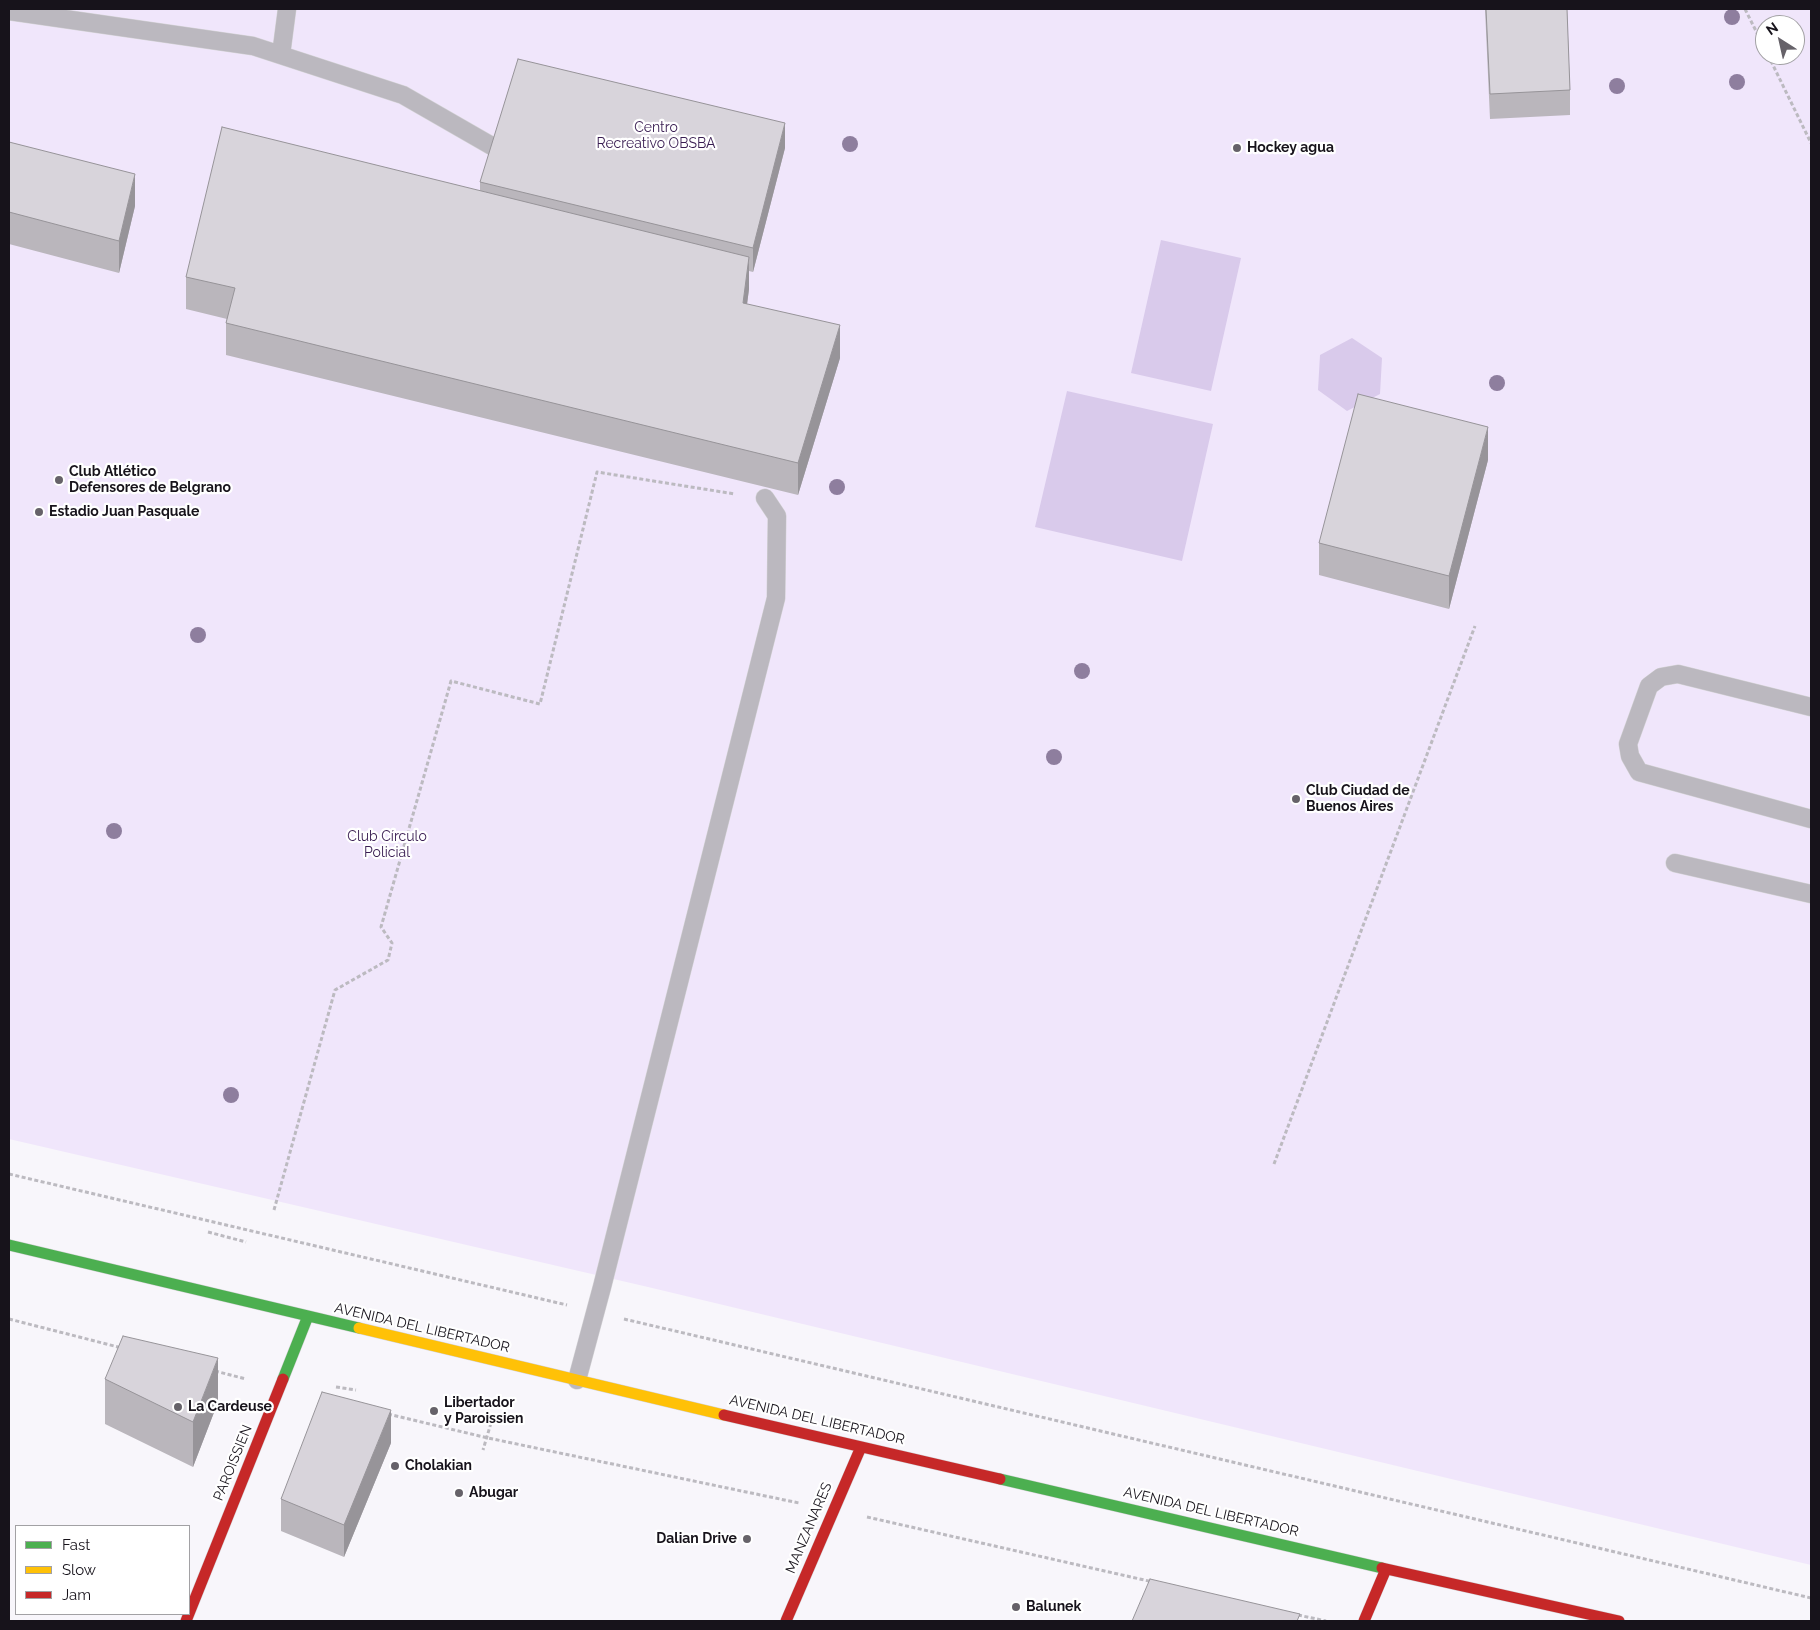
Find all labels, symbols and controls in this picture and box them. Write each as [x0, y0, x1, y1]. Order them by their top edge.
north arrow [1755, 15, 1805, 65]
text: N [1763, 19, 1781, 38]
park label: Centro Recreativo OBSBA [596, 120, 716, 152]
place label: Hockey agua [1247, 140, 1334, 156]
marker: Hockey agua [1231, 142, 1243, 154]
place label: Club Atlético Defensores de Belgrano [69, 464, 231, 497]
marker: Club Atlético Defensores de Belgrano [53, 474, 65, 486]
place label: Estadio Juan Pasquale [49, 504, 199, 520]
marker: Estadio Juan Pasquale [33, 506, 45, 518]
place label: Club Ciudad de Buenos Aires [1306, 783, 1410, 816]
marker: Club Ciudad de Buenos Aires [1290, 793, 1302, 805]
park label: Club Círculo Policial [347, 829, 427, 862]
street label: AVENIDA DEL LIBERTADOR [333, 1300, 511, 1356]
street label: AVENIDA DEL LIBERTADOR [728, 1392, 906, 1448]
place label: Libertador y Paroissien [444, 1395, 523, 1428]
place label: La Cardeuse [188, 1399, 272, 1415]
marker: La Cardeuse [172, 1401, 184, 1413]
marker: Libertador y Paroissien [428, 1405, 440, 1417]
street label: PAROISSIEN [210, 1423, 256, 1503]
place label: Cholakian [405, 1458, 472, 1474]
marker: Cholakian [389, 1460, 401, 1472]
street label: MANZANARES [782, 1480, 836, 1576]
street label: AVENIDA DEL LIBERTADOR [1122, 1484, 1300, 1540]
place label: Abugar [469, 1485, 518, 1501]
marker: Abugar [453, 1487, 465, 1499]
legend [15, 1525, 190, 1615]
place label: Dalian Drive [656, 1531, 737, 1547]
marker: Dalian Drive [741, 1533, 753, 1545]
text: Fast [62, 1536, 90, 1554]
text: Slow [62, 1561, 96, 1579]
text: Jam [62, 1586, 91, 1604]
place label: Balunek [1026, 1599, 1081, 1615]
marker: Balunek [1010, 1601, 1022, 1613]

